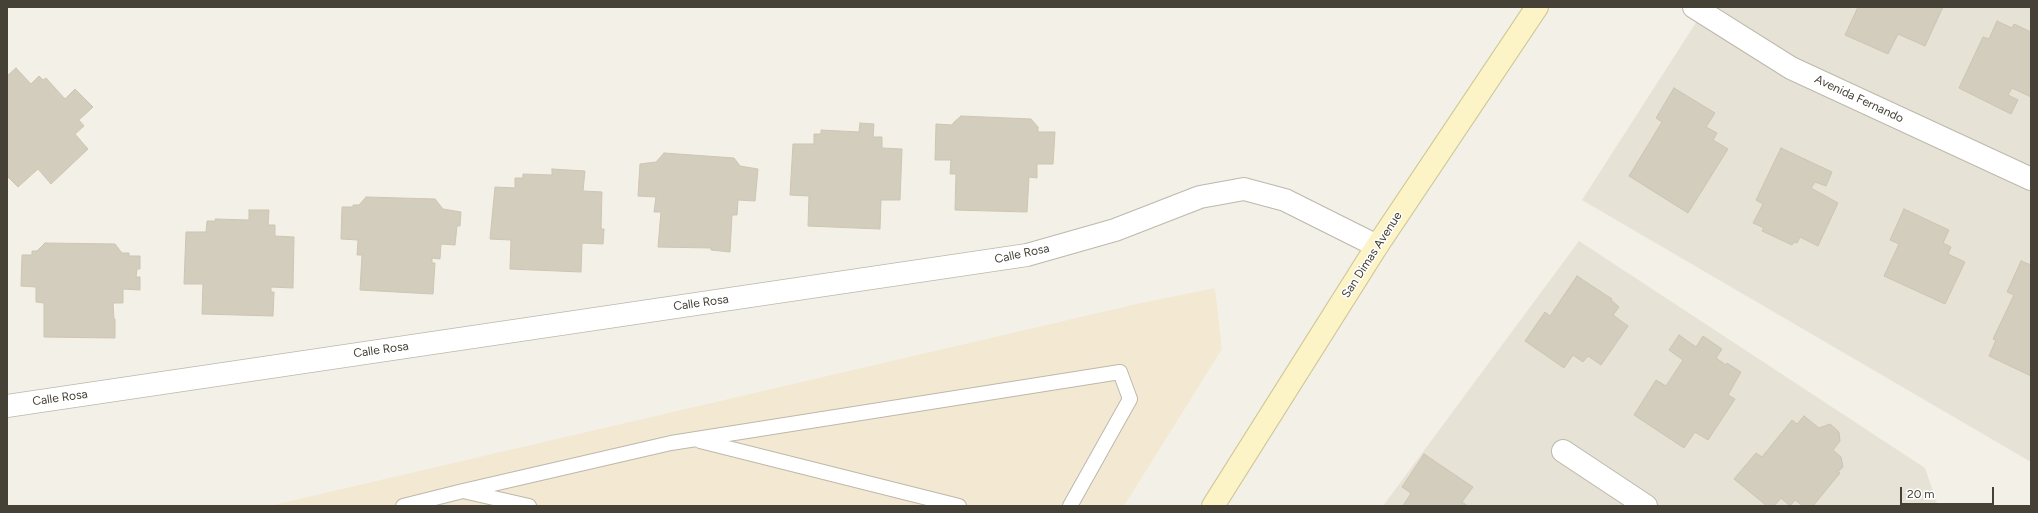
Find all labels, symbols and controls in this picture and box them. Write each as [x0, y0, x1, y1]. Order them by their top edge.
street label: Avenida Fernando [1812, 72, 1906, 126]
street label: San Dimas Avenue [1339, 209, 1405, 301]
street label: Calle Rosa [993, 241, 1051, 267]
street label: Calle Rosa [672, 292, 730, 314]
street label: Calle Rosa [352, 339, 410, 361]
street label: Calle Rosa [31, 387, 89, 409]
scale bar [1902, 479, 1996, 505]
text: 20 m [1907, 487, 1935, 501]

